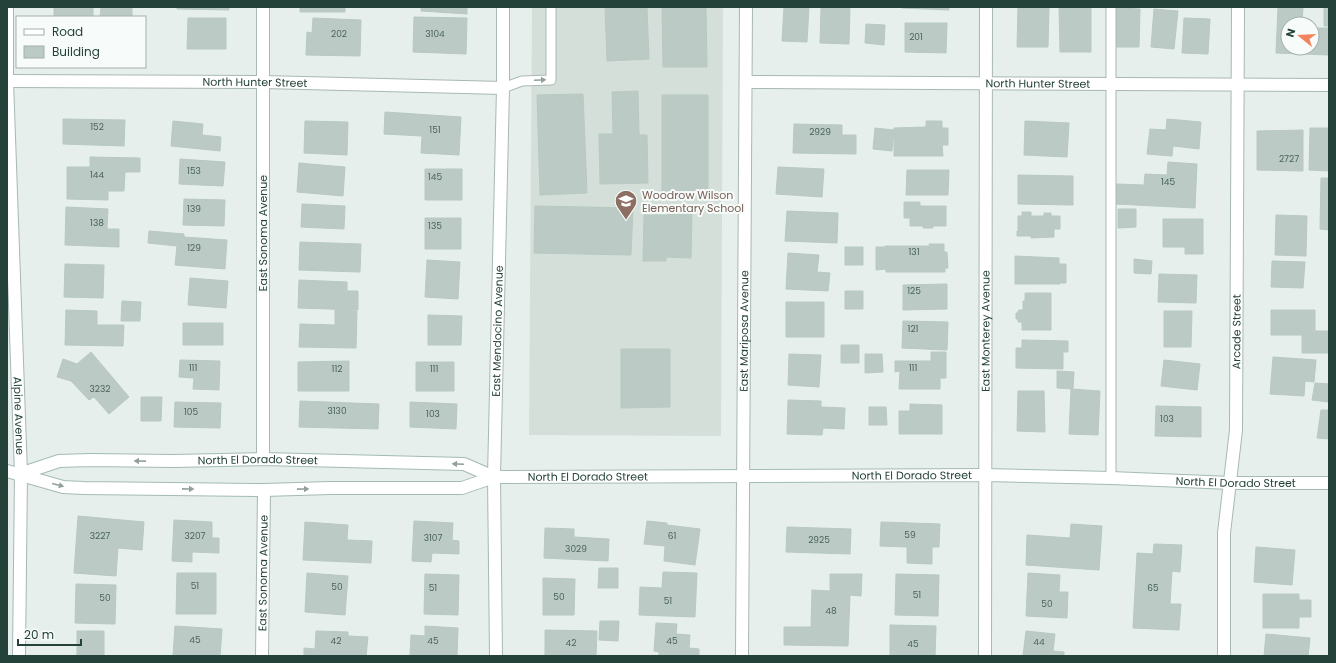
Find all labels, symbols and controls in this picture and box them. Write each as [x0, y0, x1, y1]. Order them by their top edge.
legend [16, 16, 146, 68]
north arrow [1280, 16, 1320, 56]
text: Road [52, 23, 83, 40]
text: N [1282, 26, 1299, 39]
house number: 202 [331, 28, 347, 40]
house number: 3104 [425, 28, 445, 40]
house number: 201 [909, 31, 923, 43]
text: Building [52, 43, 100, 60]
street label: North Hunter Street [203, 74, 308, 91]
street label: North Hunter Street [986, 75, 1090, 92]
one-way arrow [534, 77, 547, 83]
house number: 152 [90, 121, 104, 133]
house number: 151 [429, 124, 441, 136]
house number: 2929 [809, 126, 831, 138]
house number: 2727 [1279, 153, 1299, 165]
house number: 153 [187, 165, 201, 177]
house number: 144 [90, 169, 104, 181]
house number: 145 [428, 171, 442, 183]
street label: East Sonoma Avenue [255, 175, 271, 291]
house number: 145 [1161, 176, 1175, 188]
place label: Woodrow Wilson Elementary School [642, 187, 744, 216]
school or university icon: Woodrow Wilson Elementary School [613, 188, 639, 221]
house number: 139 [187, 203, 201, 215]
house number: 138 [90, 217, 104, 229]
house number: 135 [428, 220, 442, 232]
house number: 129 [187, 242, 201, 254]
house number: 131 [908, 246, 920, 258]
street label: East Mendocino Avenue [488, 265, 507, 397]
street label: East Mariposa Avenue [736, 270, 752, 392]
street label: East Monterey Avenue [977, 270, 994, 392]
house number: 125 [907, 285, 921, 297]
street label: Arcade Street [1228, 294, 1245, 369]
house number: 121 [908, 323, 919, 335]
house number: 111 [189, 362, 197, 374]
house number: 111 [909, 362, 917, 374]
house number: 112 [332, 363, 342, 375]
house number: 111 [430, 363, 438, 375]
street label: Alpine Avenue [10, 376, 28, 455]
house number: 3232 [90, 383, 110, 395]
house number: 3130 [327, 405, 347, 417]
house number: 105 [184, 406, 198, 418]
house number: 103 [426, 408, 440, 420]
house number: 103 [1160, 413, 1174, 425]
street label: North El Dorado Street [198, 451, 318, 468]
one-way arrow [134, 457, 146, 464]
one-way arrow [452, 460, 464, 467]
street label: North El Dorado Street [852, 467, 972, 484]
street label: North El Dorado Street [528, 468, 648, 485]
street label: North El Dorado Street [1175, 473, 1296, 491]
one-way arrow [52, 482, 64, 488]
one-way arrow [297, 485, 309, 492]
one-way arrow [182, 486, 195, 492]
street label: East Sonoma Avenue [254, 515, 272, 631]
house number: 59 [904, 529, 916, 541]
house number: 3227 [90, 530, 110, 542]
house number: 3207 [184, 530, 206, 542]
house number: 61 [668, 530, 676, 542]
house number: 3107 [424, 532, 442, 544]
house number: 2925 [808, 534, 830, 546]
house number: 3029 [565, 543, 587, 555]
house number: 51 [191, 580, 199, 592]
house number: 50 [331, 581, 343, 593]
house number: 51 [429, 582, 437, 594]
house number: 65 [1147, 582, 1159, 594]
house number: 51 [913, 589, 921, 601]
house number: 50 [553, 591, 565, 603]
house number: 50 [99, 592, 111, 604]
house number: 51 [664, 595, 672, 607]
house number: 50 [1041, 598, 1053, 610]
house number: 48 [825, 605, 837, 617]
scale bar [18, 621, 81, 647]
text: 20 m [24, 626, 54, 643]
house number: 45 [189, 634, 201, 646]
house number: 42 [331, 635, 341, 647]
house number: 45 [427, 635, 439, 647]
house number: 45 [666, 635, 678, 647]
house number: 44 [1033, 636, 1045, 648]
house number: 42 [566, 637, 576, 649]
house number: 45 [907, 638, 919, 650]

